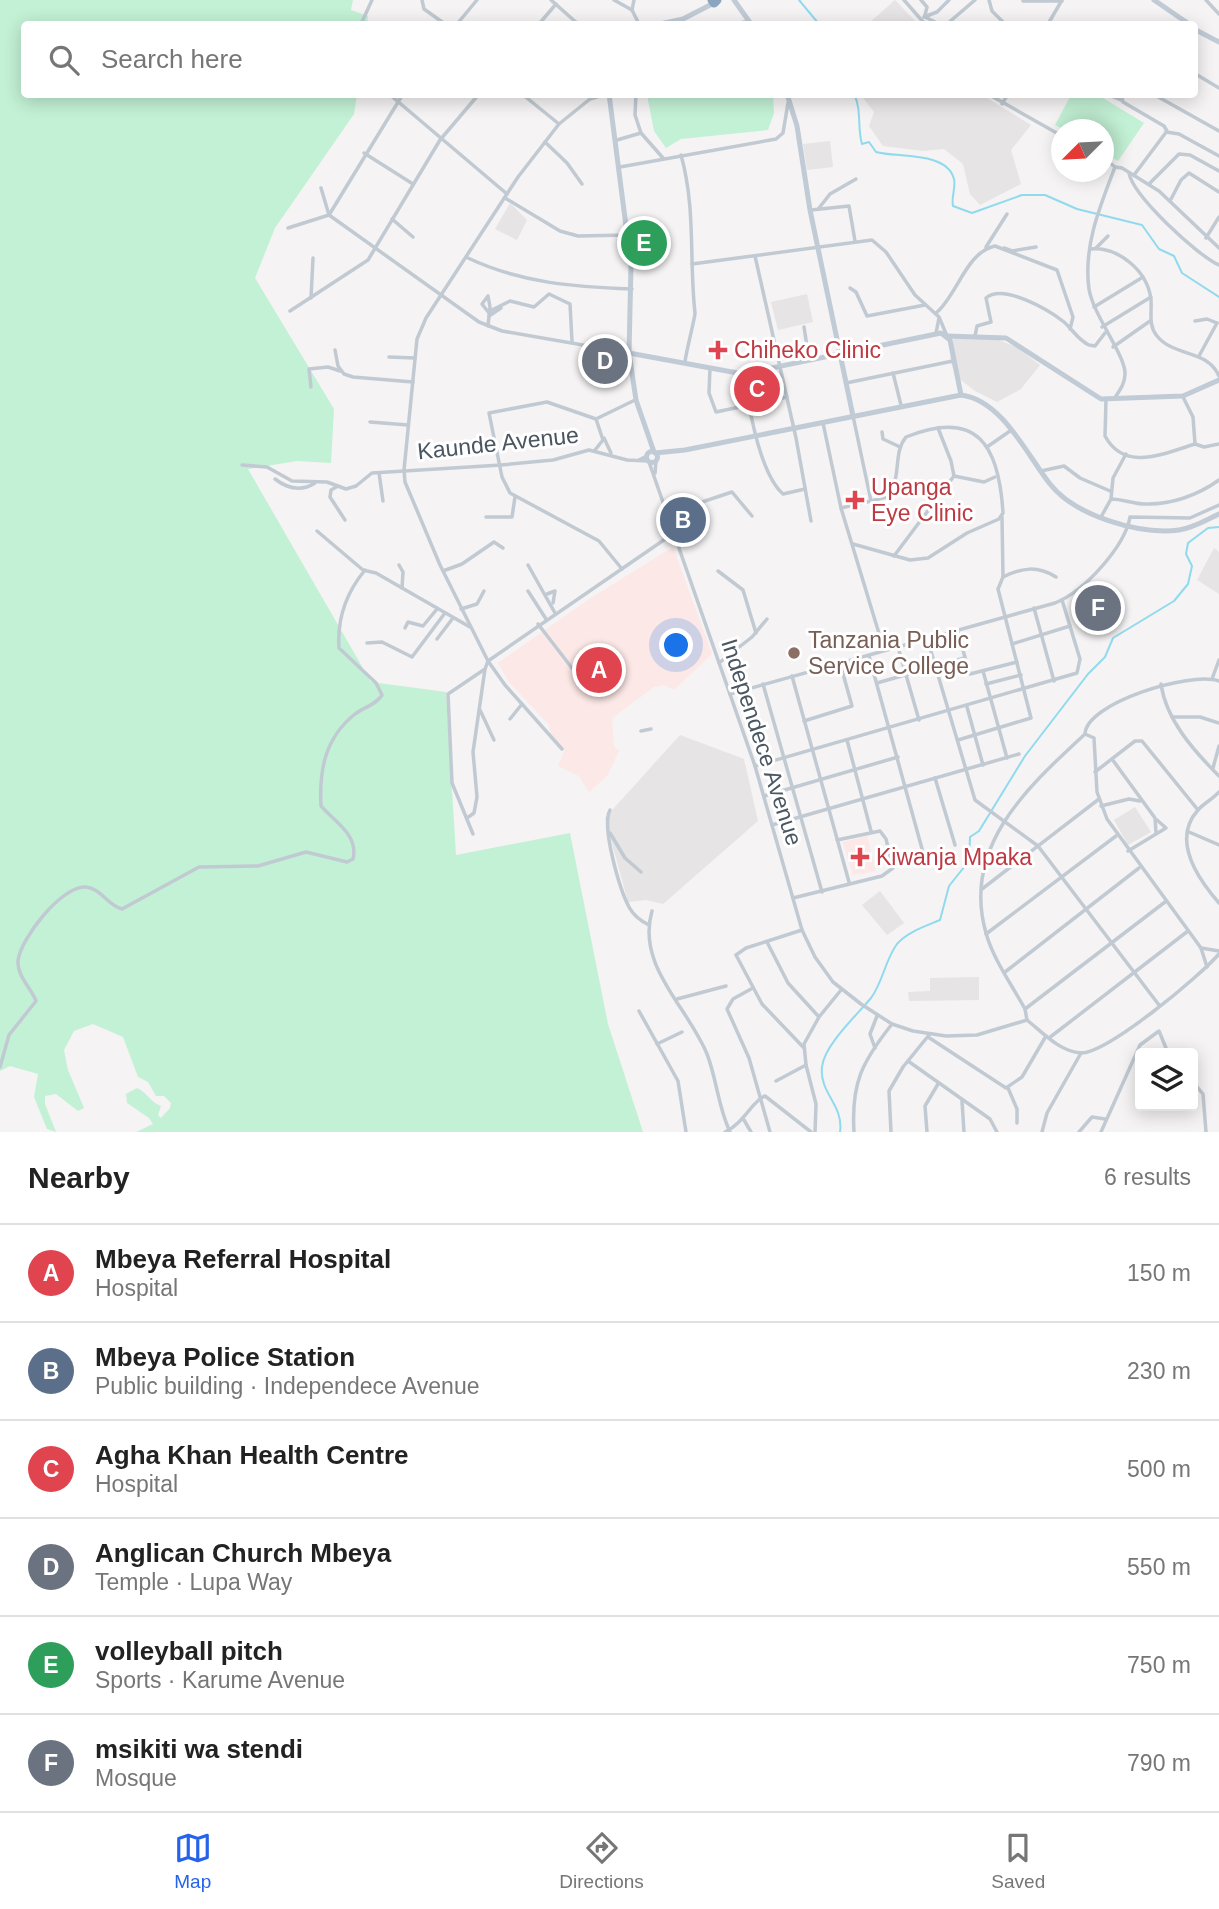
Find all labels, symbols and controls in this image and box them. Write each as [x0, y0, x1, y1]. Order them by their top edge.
search box [21, 21, 1198, 98]
icon: search [45, 41, 83, 79]
text: Search here [101, 44, 243, 74]
north arrow [1051, 119, 1114, 182]
pin: E [621, 217, 667, 269]
pin: D [582, 335, 628, 387]
place label: Chiheko Clinic [734, 337, 881, 363]
marker: Chiheko Clinic [708, 340, 728, 360]
pin: C [734, 363, 780, 415]
street label: Kaunde Avenue [416, 422, 580, 464]
place label: Upanga Eye Clinic [871, 474, 973, 526]
marker: Upanga Eye Clinic [845, 490, 865, 510]
pin: B [660, 494, 706, 546]
pin: F [1075, 582, 1121, 634]
place label: Tanzania Public Service College [808, 627, 969, 679]
your location [659, 628, 693, 662]
street label: Independece Avenue [716, 635, 808, 849]
pin: A [576, 644, 622, 696]
marker: Tanzania Public Service College [786, 645, 802, 661]
place label: Kiwanja Mpaka [876, 844, 1032, 870]
marker: Kiwanja Mpaka [850, 847, 870, 867]
map controls [1135, 1048, 1198, 1111]
button: layers [1135, 1048, 1198, 1111]
text: Nearby [28, 1161, 130, 1194]
text: 6 results [1104, 1164, 1191, 1190]
text: Mbeya Referral Hospital [95, 1244, 391, 1274]
text: A [43, 1260, 59, 1286]
text: 150 m [1127, 1260, 1191, 1286]
text: Hospital [95, 1275, 178, 1301]
text: Mbeya Police Station [95, 1342, 355, 1372]
text: B [43, 1358, 59, 1384]
text: 230 m [1127, 1358, 1191, 1384]
text: Public building · Independece Avenue [95, 1373, 480, 1399]
text: Agha Khan Health Centre [95, 1440, 409, 1470]
text: C [43, 1456, 59, 1482]
text: 500 m [1127, 1456, 1191, 1482]
text: Hospital [95, 1471, 178, 1497]
text: Anglican Church Mbeya [95, 1538, 391, 1568]
text: D [43, 1554, 59, 1580]
text: 550 m [1127, 1554, 1191, 1580]
text: Temple · Lupa Way [95, 1569, 292, 1595]
text: volleyball pitch [95, 1636, 283, 1666]
text: E [43, 1652, 59, 1678]
text: 750 m [1127, 1652, 1191, 1678]
text: Sports · Karume Avenue [95, 1667, 345, 1693]
text: msikiti wa stendi [95, 1734, 303, 1764]
text: F [44, 1750, 58, 1776]
text: 790 m [1127, 1750, 1191, 1776]
text: Mosque [95, 1765, 177, 1791]
tab: Map [174, 1829, 212, 1893]
tab: Directions [559, 1829, 644, 1893]
tab: Saved [991, 1829, 1045, 1893]

